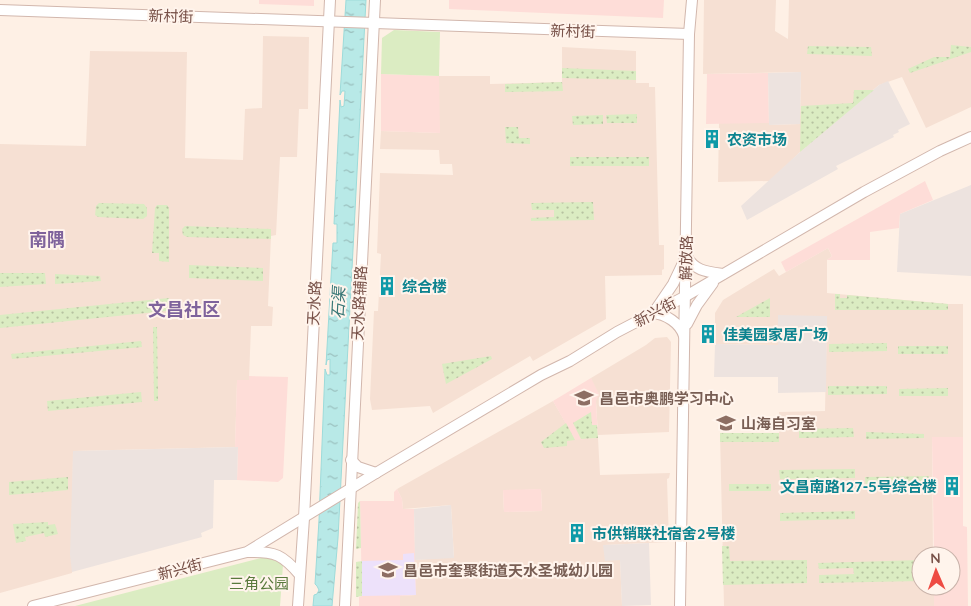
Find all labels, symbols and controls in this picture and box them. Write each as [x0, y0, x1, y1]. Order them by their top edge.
street label: 新村街 [148, 6, 194, 26]
street label: 新村街 [550, 21, 596, 41]
building icon: 农资市场 [701, 128, 723, 150]
place label: 农资市场 [727, 130, 787, 149]
district label: 南隅 [29, 228, 65, 251]
street label: 解放路 [676, 235, 696, 281]
street label: 天水路辅路 [348, 265, 370, 341]
building icon: 综合楼 [376, 275, 398, 297]
place label: 综合楼 [402, 277, 447, 296]
street label: 天水路 [303, 280, 325, 326]
water label: 石渠 [327, 285, 349, 320]
street label: 新兴街 [631, 293, 679, 331]
district label: 文昌社区 [148, 298, 220, 321]
building icon: 佳美园家居广场 [697, 323, 719, 345]
place label: 佳美园家居广场 [723, 325, 828, 344]
school or university icon: 昌邑市奥鹏学习中心 [573, 387, 595, 409]
place label: 昌邑市奥鹏学习中心 [599, 389, 734, 408]
school or university icon: 山海自习室 [715, 412, 737, 434]
place label: 山海自习室 [741, 414, 816, 433]
building icon: 文昌南路127-5号综合楼 [941, 475, 963, 497]
place label: 文昌南路127-5号综合楼 [780, 477, 937, 496]
building icon: 市供销联社宿舍2号楼 [566, 522, 588, 544]
place label: 市供销联社宿舍2号楼 [592, 524, 736, 543]
north arrow [911, 546, 961, 596]
text: N [930, 549, 941, 567]
street label: 新兴街 [156, 554, 204, 584]
school or university icon: 昌邑市奎聚街道天水圣城幼儿园 [377, 559, 399, 581]
place label: 昌邑市奎聚街道天水圣城幼儿园 [403, 561, 613, 580]
park label: 三角公园 [229, 574, 289, 593]

